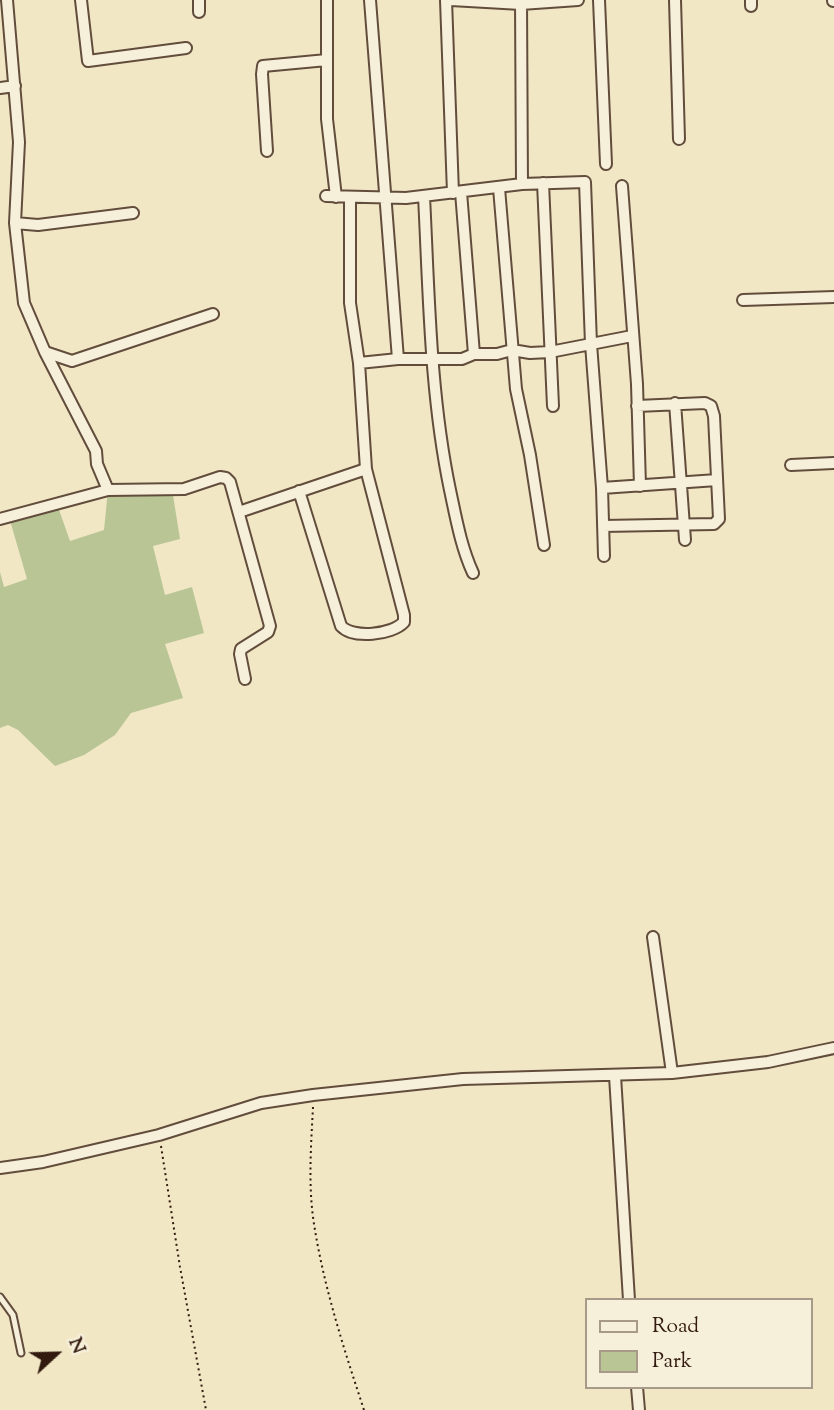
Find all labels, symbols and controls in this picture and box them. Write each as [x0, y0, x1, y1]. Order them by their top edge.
legend [586, 1298, 813, 1389]
text: Road [652, 1312, 699, 1342]
north arrow [21, 1319, 91, 1389]
text: N [61, 1334, 91, 1358]
text: Park [652, 1347, 692, 1377]

